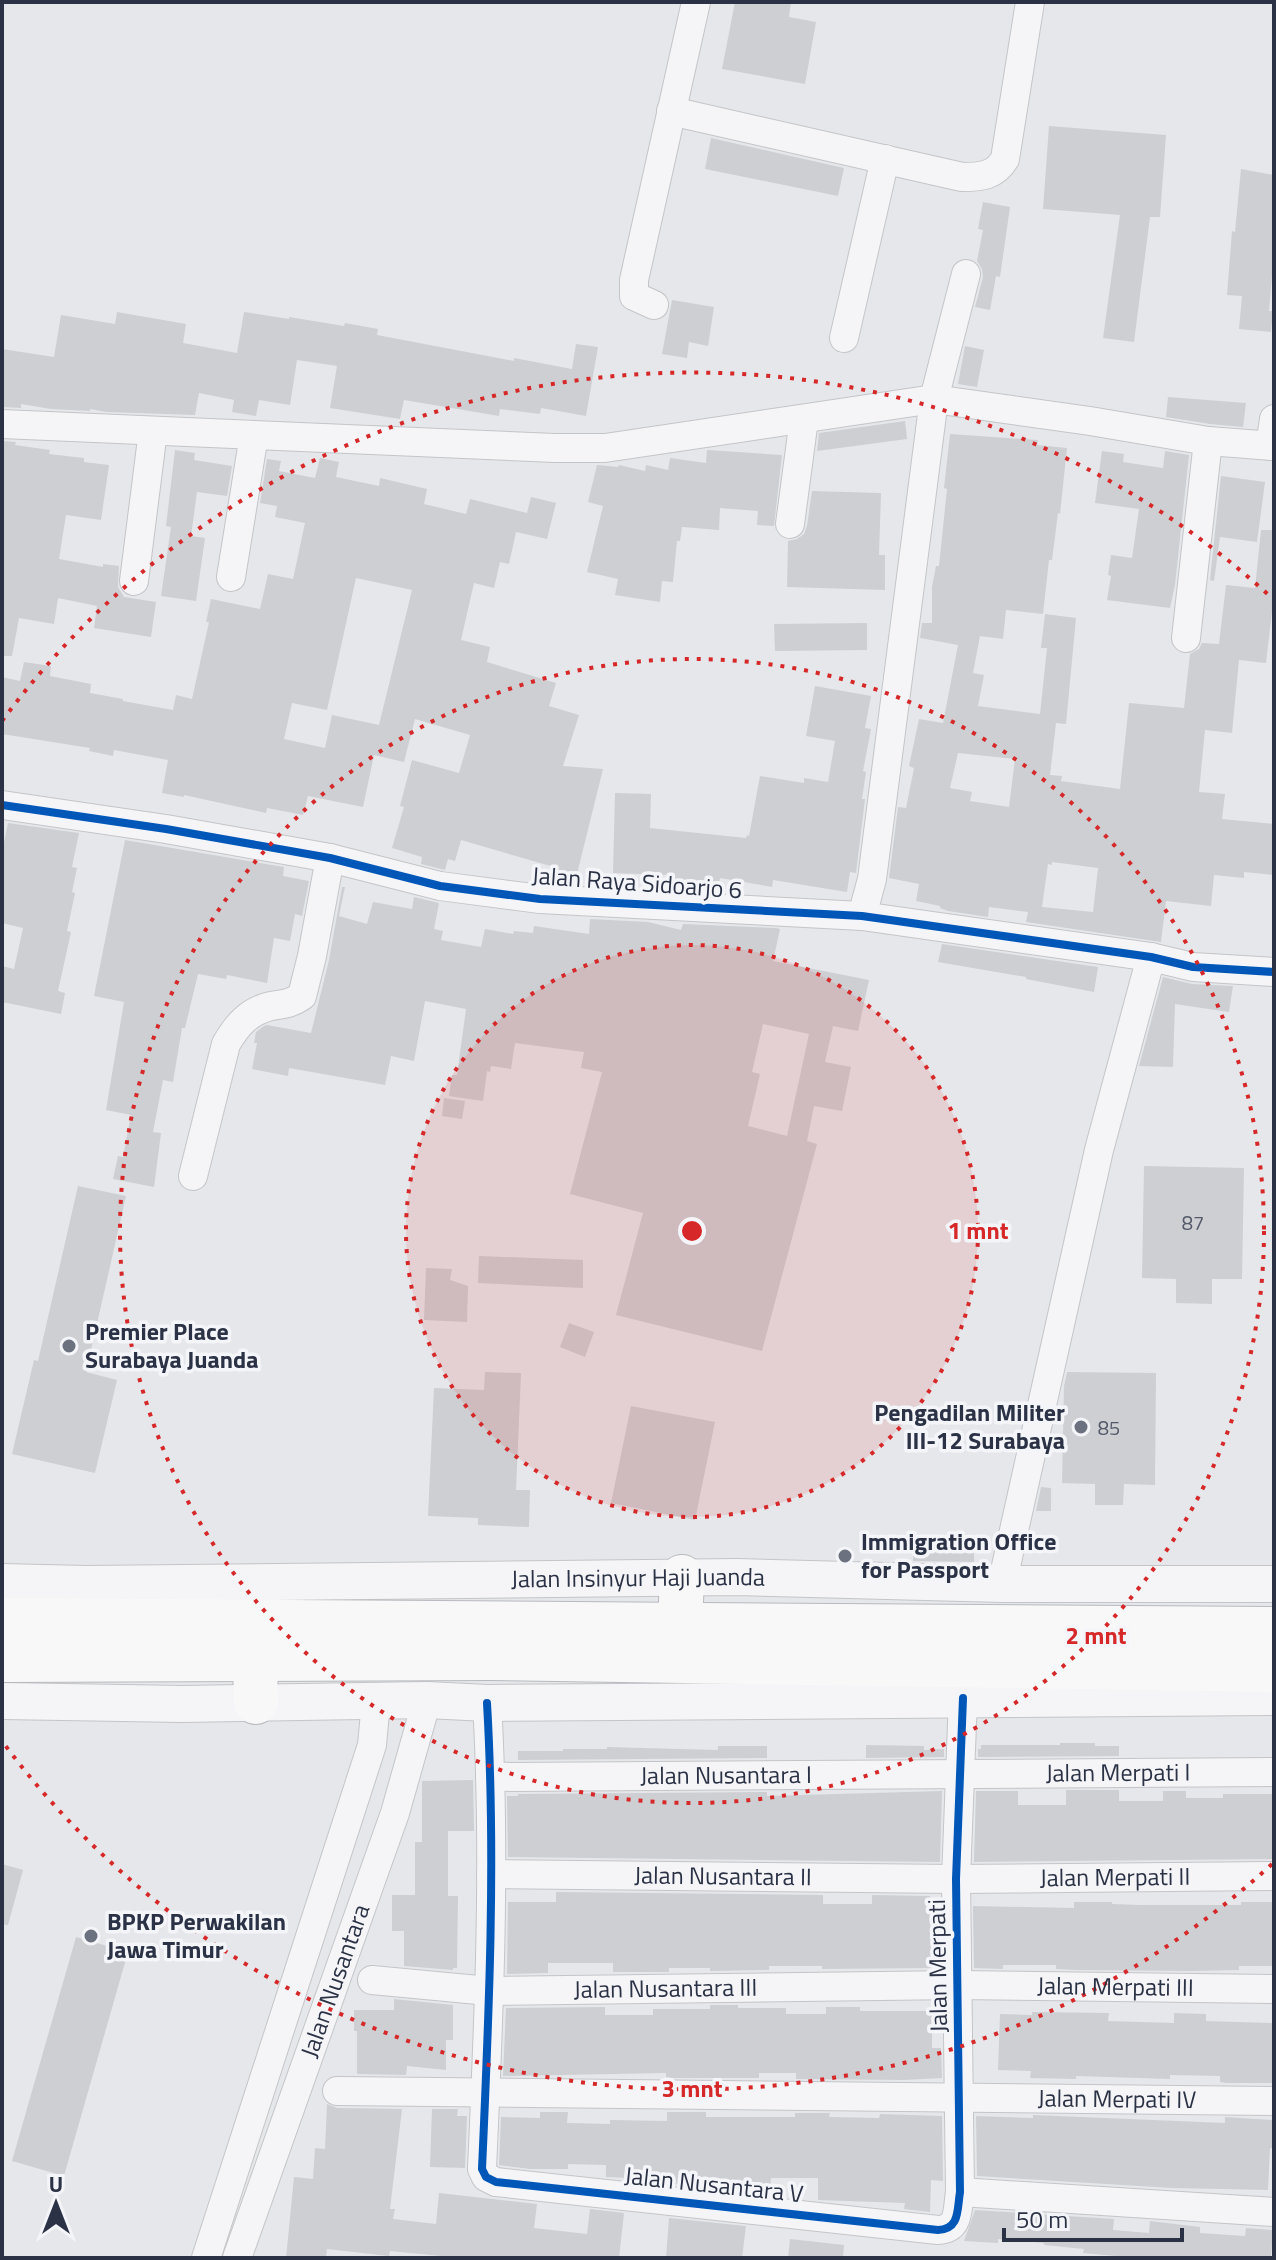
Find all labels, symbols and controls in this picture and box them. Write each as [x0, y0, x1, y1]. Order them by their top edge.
street label: Jalan Raya Sidoarjo 6 [531, 857, 743, 907]
house number: 87 [1182, 1207, 1204, 1238]
text: 1 mnt [948, 1212, 1009, 1248]
centre of rings [678, 1217, 706, 1245]
place label: Premier Place Surabaya Juanda [85, 1313, 259, 1377]
marker: Premier Place Surabaya Juanda [60, 1337, 78, 1355]
place label: Pengadilan Militer III-12 Surabaya [874, 1394, 1065, 1458]
house number: 85 [1098, 1412, 1120, 1443]
marker: Pengadilan Militer III-12 Surabaya [1072, 1418, 1090, 1436]
place label: Immigration Office for Passport [861, 1523, 1056, 1587]
marker: Immigration Office for Passport [836, 1547, 854, 1565]
street label: Jalan Insinyur Haji Juanda [511, 1558, 765, 1596]
text: 2 mnt [1066, 1617, 1127, 1653]
street label: Jalan Merpati I [1045, 1754, 1190, 1790]
street label: Jalan Nusantara I [640, 1756, 812, 1793]
street label: Jalan Nusantara II [634, 1857, 812, 1894]
street label: Jalan Merpati II [1039, 1858, 1190, 1895]
street label: Jalan Nusantara [291, 1899, 378, 2062]
street label: Jalan Merpati [918, 1899, 956, 2033]
place label: BPKP Perwakilan Jawa Timur [107, 1903, 286, 1967]
marker: BPKP Perwakilan Jawa Timur [82, 1927, 100, 1945]
street label: Jalan Merpati III [1037, 1967, 1194, 2005]
street label: Jalan Nusantara III [573, 1969, 757, 2007]
text: 3 mnt [662, 2070, 723, 2106]
street label: Jalan Merpati IV [1037, 2079, 1197, 2117]
street label: Jalan Nusantara V [623, 2157, 805, 2211]
north arrow [16, 2164, 96, 2244]
text: U [49, 2167, 63, 2201]
scale bar [1004, 2192, 1182, 2242]
text: 50 m [1016, 2201, 1068, 2237]

